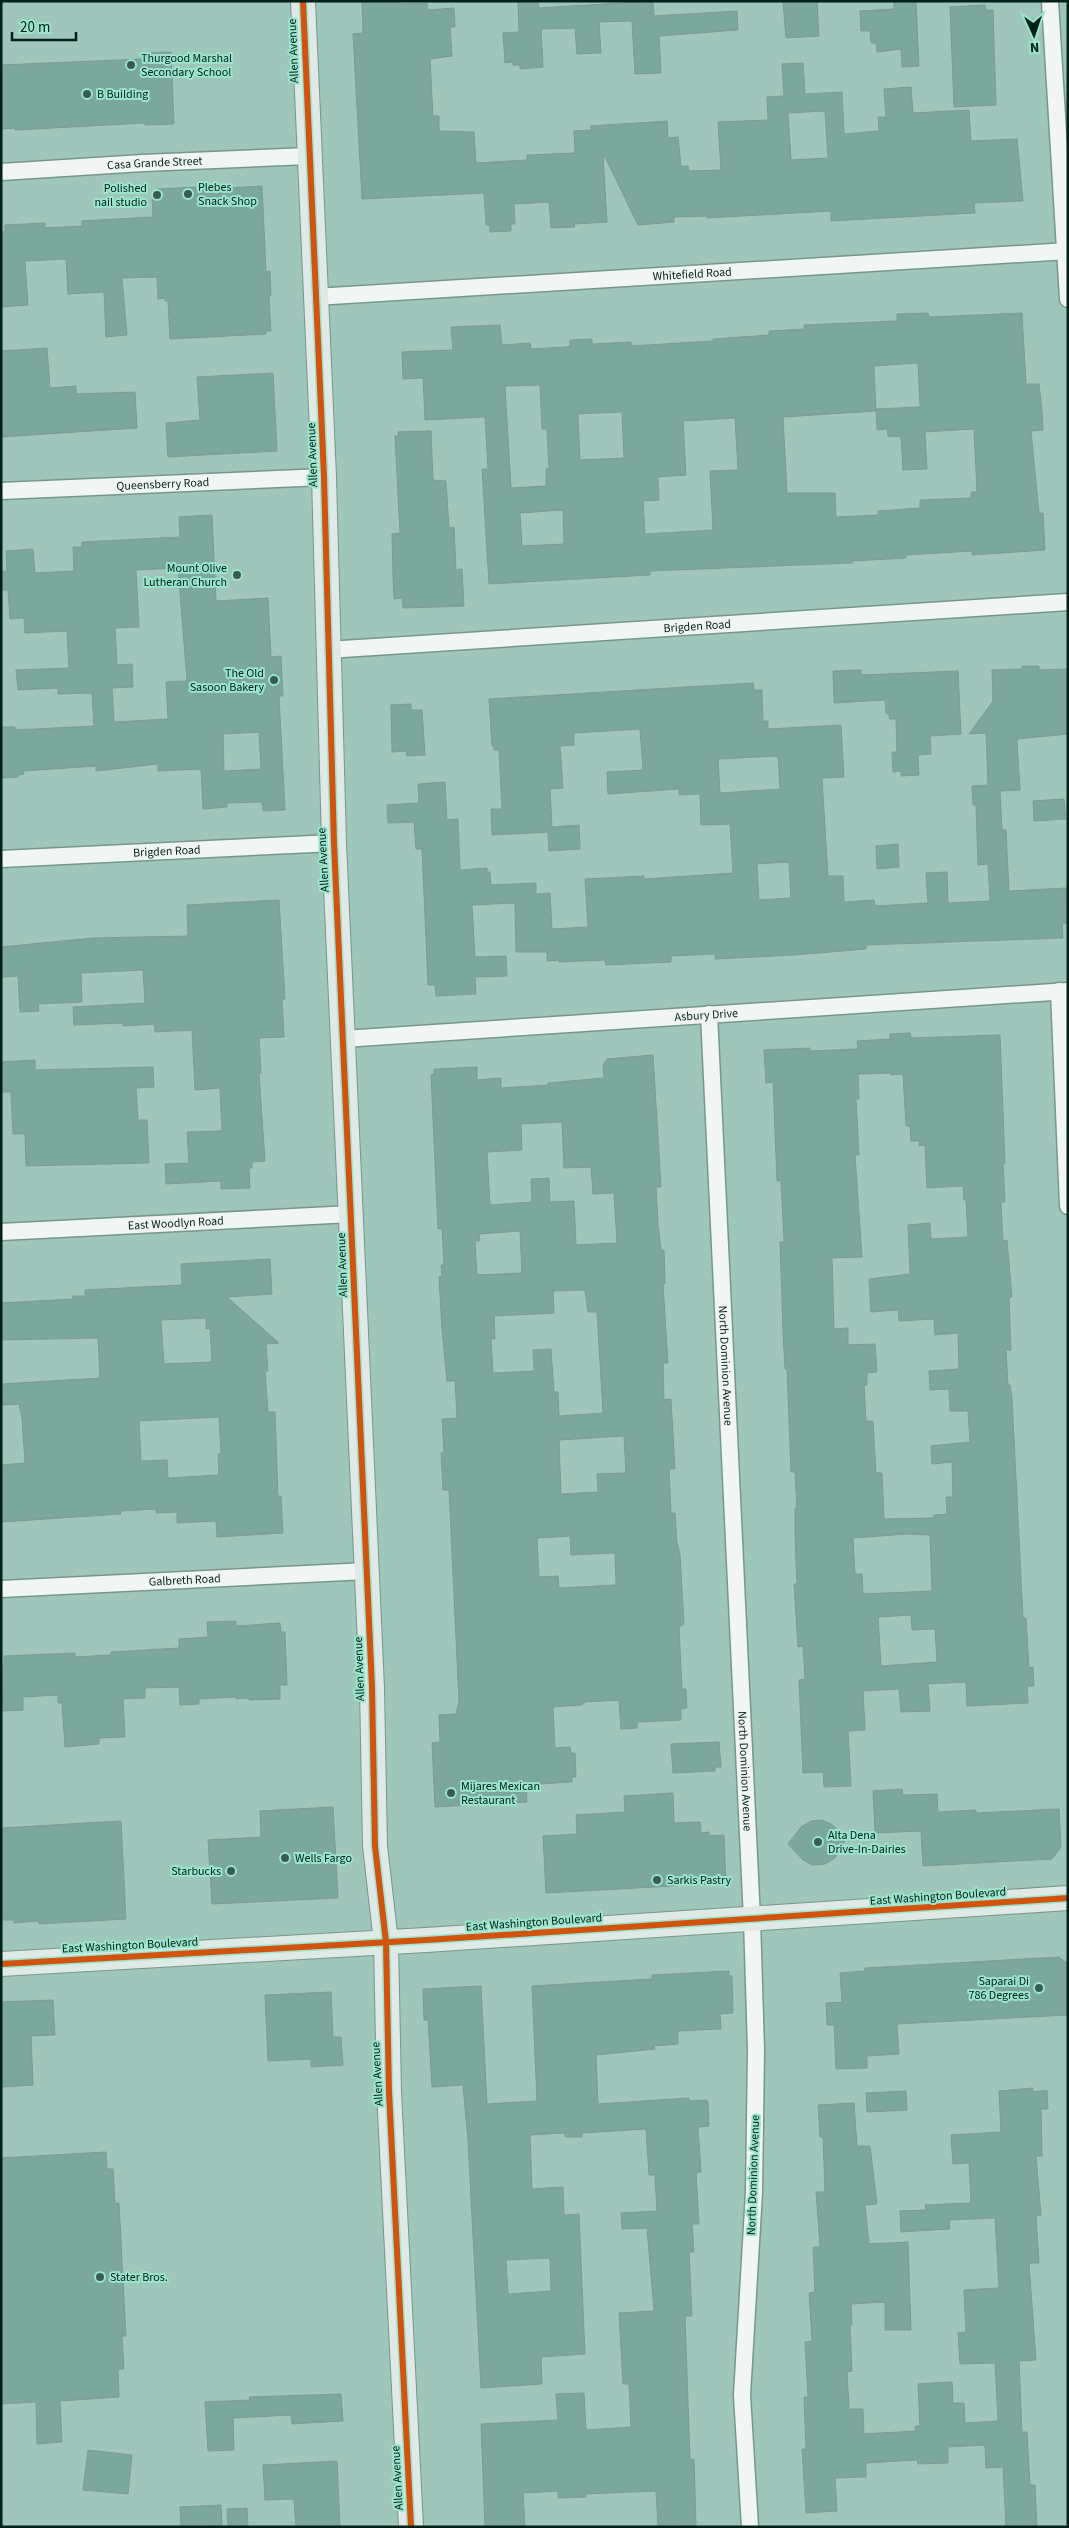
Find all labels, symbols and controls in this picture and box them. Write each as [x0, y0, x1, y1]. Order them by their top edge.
scale bar [12, 10, 76, 42]
north arrow [1009, 10, 1059, 60]
text: 20 m [20, 17, 50, 38]
street label: Allen Avenue [284, 18, 303, 84]
text: N [1029, 37, 1040, 57]
place label: Thurgood Marshal Secondary School [141, 50, 232, 81]
marker: Thurgood Marshal Secondary School [125, 59, 137, 71]
place label: B Building [97, 86, 148, 103]
marker: B Building [81, 88, 93, 100]
street label: Casa Grande Street [107, 153, 203, 174]
place label: Plebes Snack Shop [198, 179, 257, 210]
place label: Polished nail studio [94, 180, 147, 211]
marker: Plebes Snack Shop [182, 188, 194, 200]
marker: Polished nail studio [151, 189, 163, 201]
street label: Whitefield Road [652, 264, 732, 285]
street label: Allen Avenue [303, 422, 322, 488]
street label: Queensberry Road [116, 474, 210, 495]
place label: Mount Olive Lutheran Church [143, 560, 227, 591]
marker: Mount Olive Lutheran Church [231, 569, 243, 581]
street label: Brigden Road [663, 616, 731, 637]
place label: The Old Sasoon Bakery [190, 665, 264, 696]
marker: The Old Sasoon Bakery [268, 674, 280, 686]
street label: Allen Avenue [313, 827, 334, 893]
street label: Brigden Road [133, 841, 201, 862]
street label: Asbury Drive [674, 1005, 739, 1026]
street label: East Woodlyn Road [127, 1213, 224, 1234]
street label: Allen Avenue [333, 1232, 352, 1298]
street label: North Dominion Avenue [714, 1305, 737, 1426]
street label: Galbreth Road [148, 1570, 221, 1591]
street label: Allen Avenue [350, 1636, 369, 1702]
street label: North Dominion Avenue [733, 1711, 756, 1832]
place label: Mijares Mexican Restaurant [461, 1778, 540, 1809]
marker: Mijares Mexican Restaurant [445, 1787, 457, 1799]
place label: Alta Dena Drive-In-Dairies [828, 1827, 906, 1858]
marker: Alta Dena Drive-In-Dairies [812, 1836, 824, 1848]
place label: Wells Fargo [295, 1850, 352, 1867]
marker: Wells Fargo [279, 1852, 291, 1864]
place label: Starbucks [171, 1863, 221, 1880]
marker: Starbucks [225, 1865, 237, 1877]
place label: Sarkis Pastry [667, 1872, 732, 1889]
marker: Sarkis Pastry [651, 1874, 663, 1886]
street label: East Washington Boulevard [869, 1883, 1007, 1910]
street label: East Washington Boulevard [465, 1909, 603, 1936]
street label: East Washington Boulevard [61, 1933, 199, 1958]
place label: Saparai Di 786 Degrees [968, 1973, 1029, 2004]
marker: Saparai Di 786 Degrees [1033, 1982, 1045, 1994]
street label: Allen Avenue [367, 2041, 388, 2107]
street label: North Dominion Avenue [743, 2115, 764, 2235]
place label: Stater Bros. [110, 2269, 168, 2286]
marker: Stater Bros. [94, 2271, 106, 2283]
street label: Allen Avenue [387, 2445, 408, 2511]

